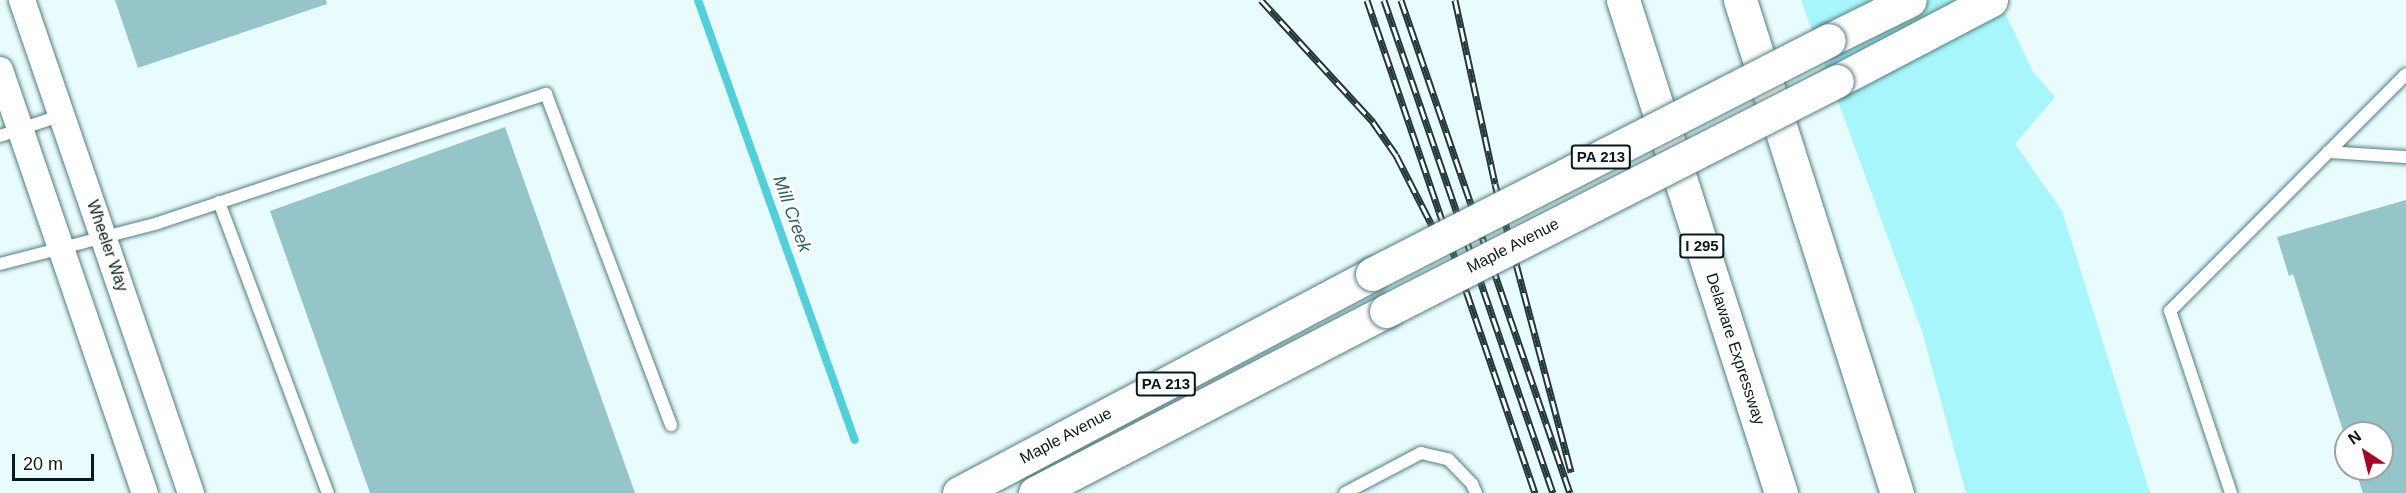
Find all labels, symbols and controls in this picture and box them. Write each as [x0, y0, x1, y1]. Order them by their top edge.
road number: PA 213 [1570, 145, 1632, 169]
water label: Mill Creek [768, 173, 816, 255]
street label: Wheeler Way [82, 198, 132, 294]
street label: Maple Avenue [1463, 214, 1563, 278]
road number: I 295 [1678, 234, 1726, 258]
street label: Delaware Expressway [1701, 271, 1769, 427]
road number: PA 213 [1134, 372, 1198, 396]
street label: Maple Avenue [1016, 404, 1116, 468]
north arrow [2334, 421, 2394, 481]
text: N [2345, 427, 2364, 448]
scale bar [15, 442, 98, 480]
text: 20 m [23, 454, 63, 474]

